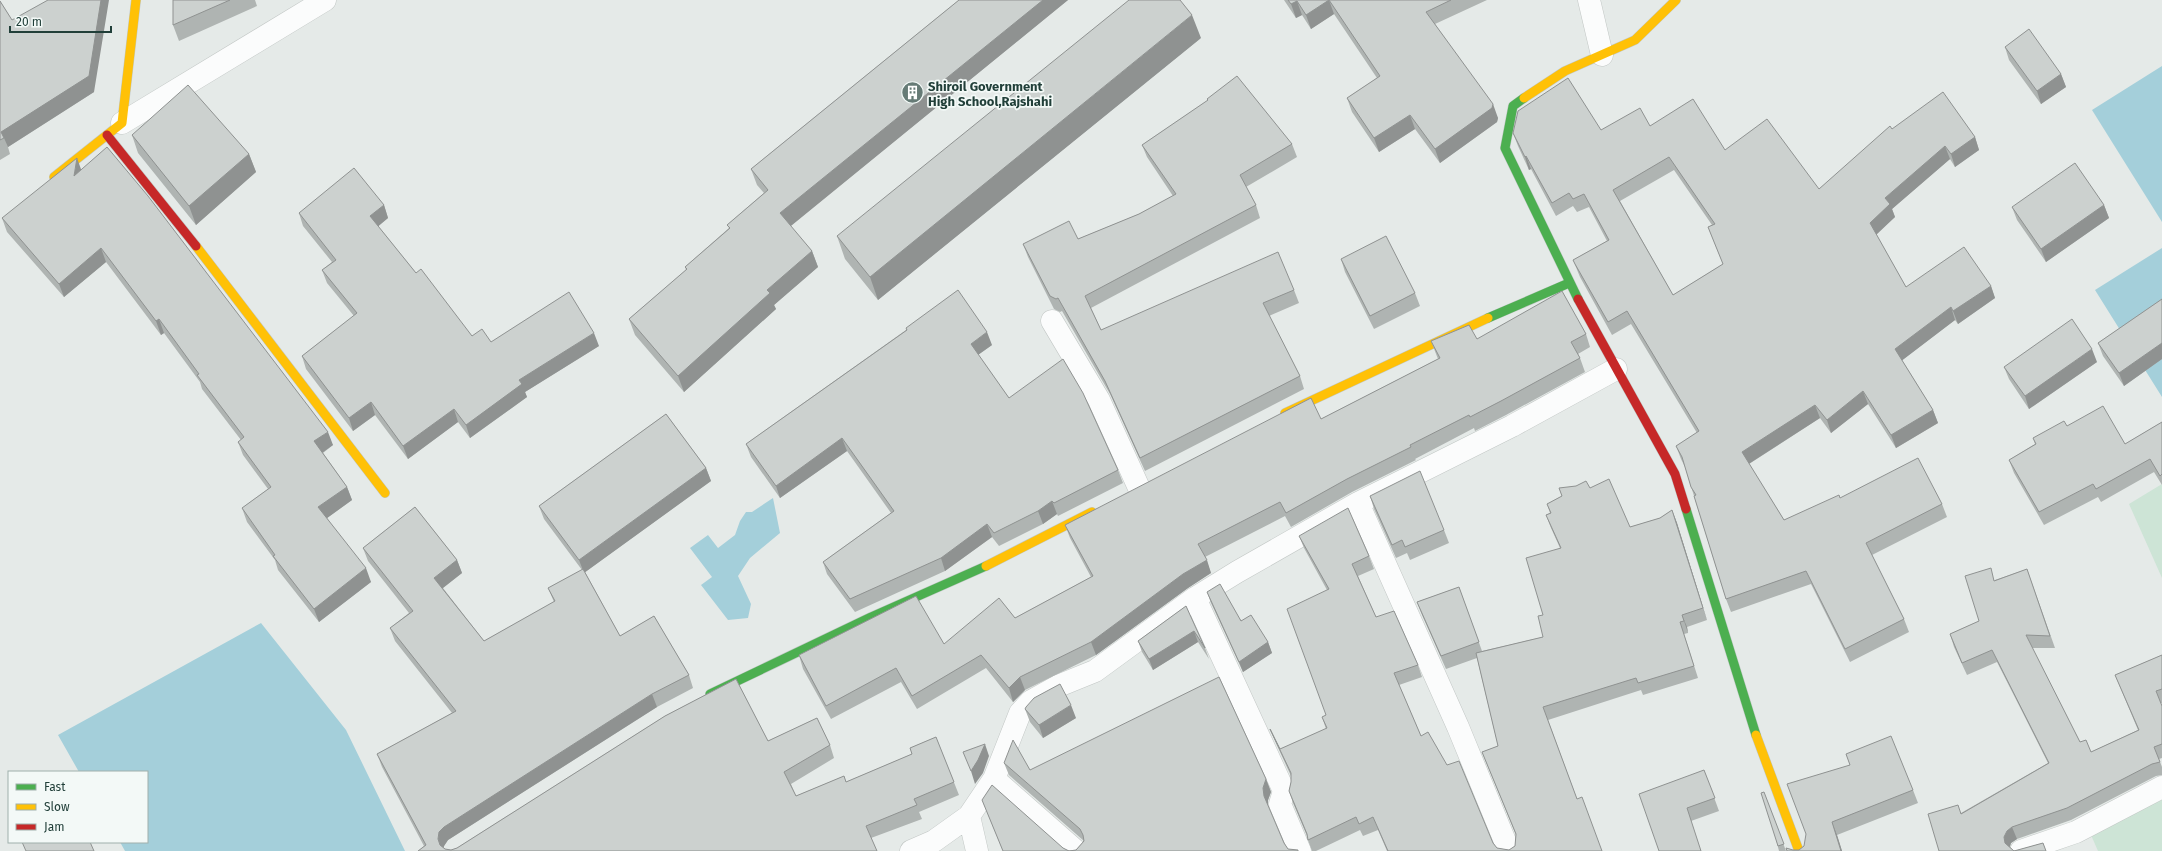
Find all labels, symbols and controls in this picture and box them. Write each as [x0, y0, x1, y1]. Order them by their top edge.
scale bar [10, 8, 111, 34]
text: 20 m [16, 15, 42, 29]
place label: Shiroil Government High School,Rajshahi [928, 79, 1052, 109]
building icon: Shiroil Government High School,Rajshahi [900, 80, 926, 106]
legend [8, 771, 148, 843]
text: Fast [44, 780, 66, 794]
text: Slow [44, 800, 70, 814]
text: Jam [44, 820, 64, 834]

